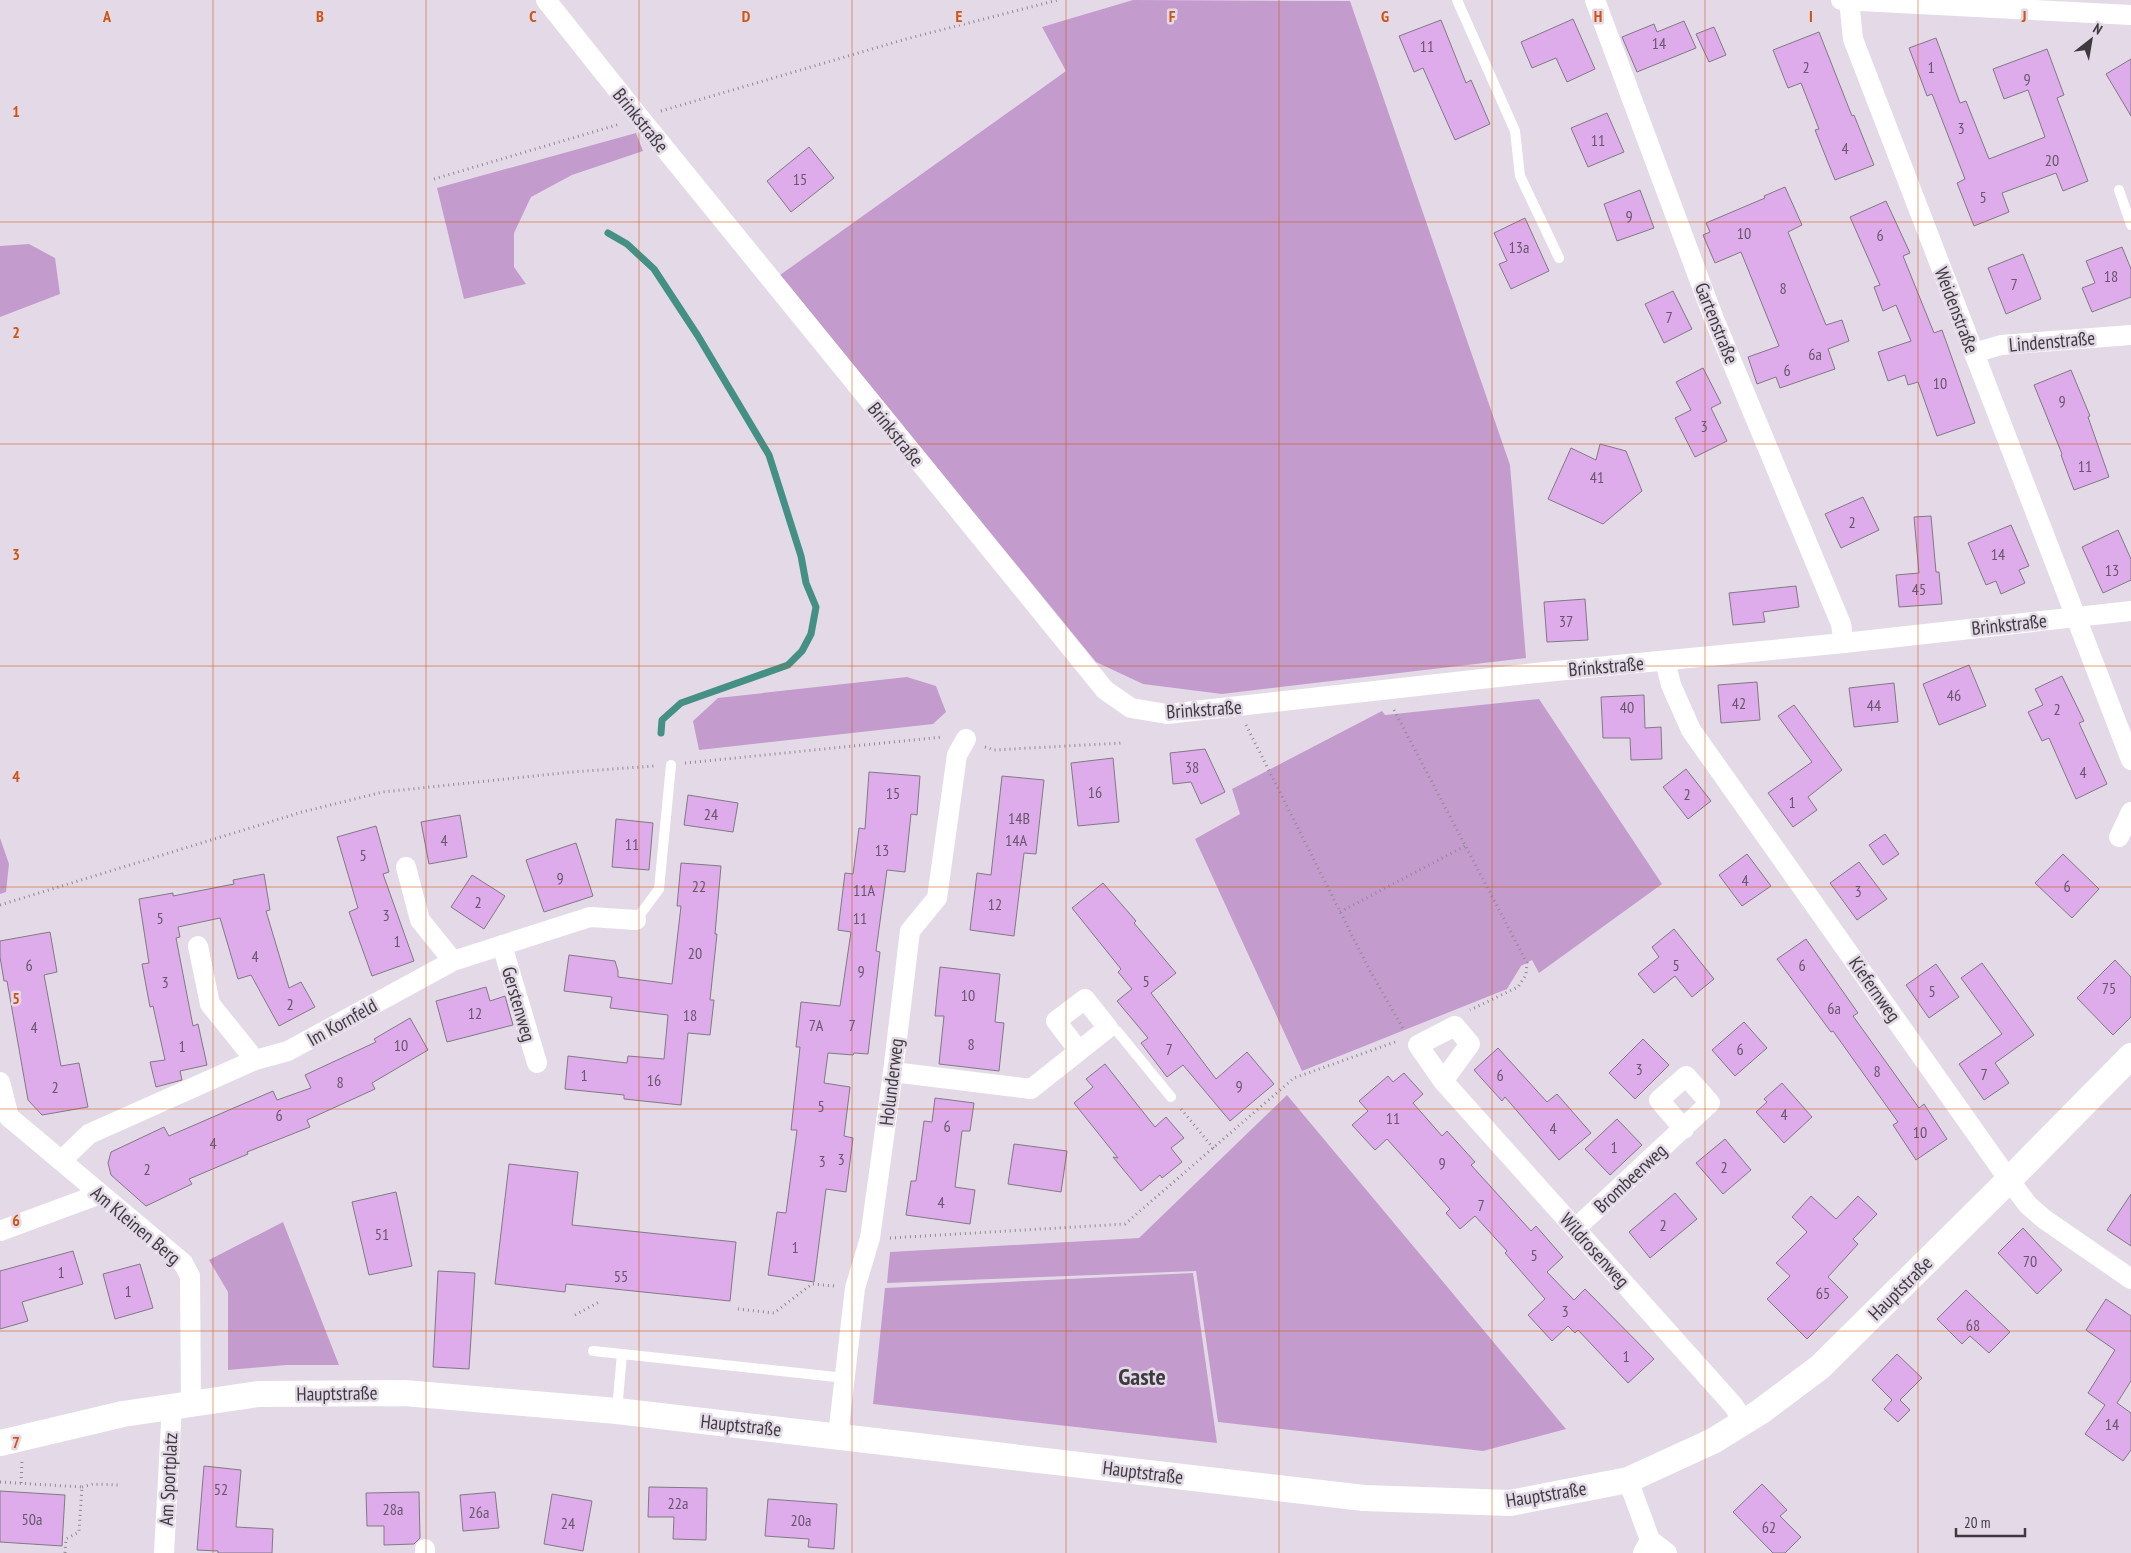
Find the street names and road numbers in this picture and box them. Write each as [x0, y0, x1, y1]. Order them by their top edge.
street label: Brinkstraße [608, 83, 674, 157]
street label: Weidenstraße [1930, 264, 1984, 356]
street label: Gartenstraße [1690, 279, 1744, 367]
street label: Lindenstraße [2008, 325, 2096, 357]
street label: Brinkstraße [863, 397, 929, 471]
street label: Brinkstraße [1970, 608, 2048, 640]
street label: Brinkstraße [1567, 651, 1645, 681]
street label: Brinkstraße [1165, 694, 1243, 724]
street label: Kiefernweg [1844, 952, 1906, 1026]
street label: Gerstenweg [497, 964, 541, 1044]
street label: Im Kornfeld [303, 993, 381, 1051]
street label: Holunderweg [874, 1037, 908, 1127]
street label: Brombeerweg [1589, 1138, 1671, 1218]
street label: Am Kleinen Berg [86, 1180, 186, 1270]
street label: Wildrosenweg [1555, 1208, 1635, 1292]
street label: Hauptstraße [1863, 1251, 1937, 1325]
street label: Hauptstraße [296, 1380, 378, 1406]
street label: Hauptstraße [699, 1409, 783, 1441]
street label: Am Sportplatz [154, 1432, 182, 1526]
street label: Hauptstraße [1101, 1455, 1185, 1489]
street label: Hauptstraße [1504, 1476, 1588, 1512]

